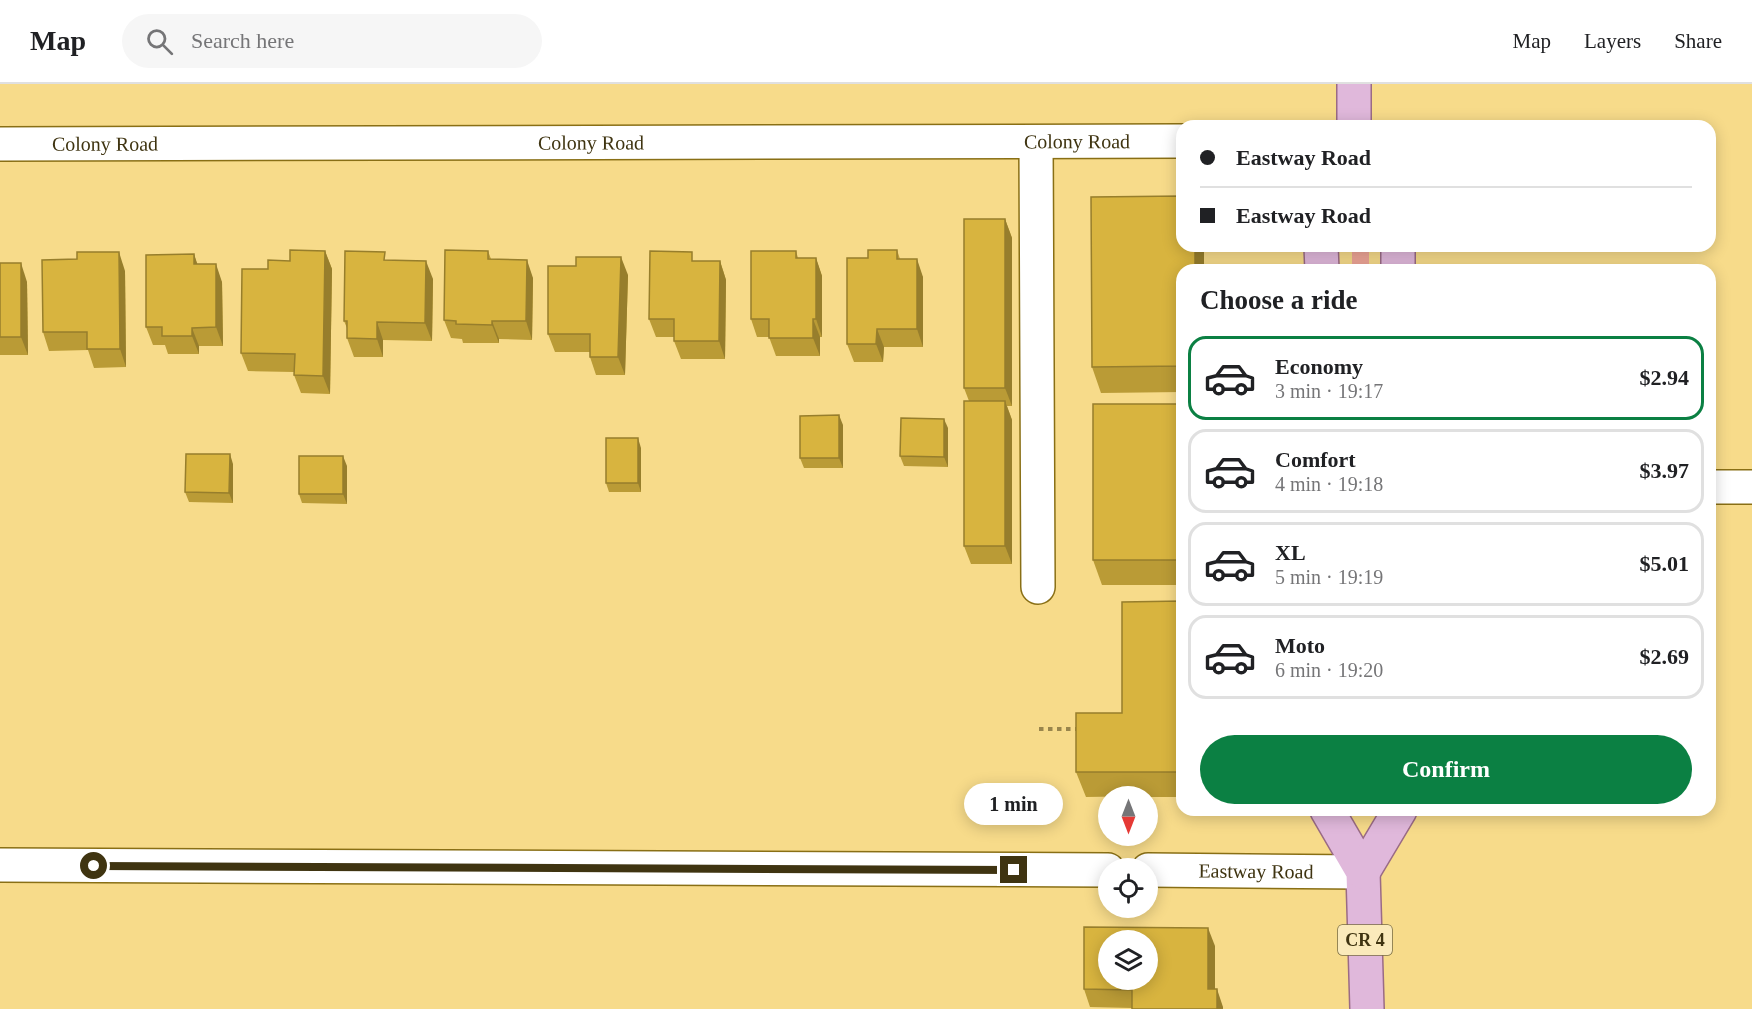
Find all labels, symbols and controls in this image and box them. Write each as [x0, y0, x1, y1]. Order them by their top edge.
search box [122, 14, 542, 68]
text: Map [30, 25, 86, 56]
icon: search [143, 25, 176, 58]
text: Search here [191, 28, 294, 53]
text: Map [1513, 29, 1551, 53]
text: Layers [1584, 29, 1641, 53]
text: Share [1674, 29, 1722, 53]
street label: Colony Road [1024, 130, 1130, 153]
street label: Colony Road [538, 131, 644, 155]
street label: Colony Road [52, 133, 158, 156]
text: Eastway Road [1236, 145, 1371, 170]
text: Eastway Road [1236, 203, 1371, 228]
text: Choose a ride [1200, 285, 1358, 315]
icon: car [1203, 351, 1257, 405]
text: Economy [1275, 354, 1363, 379]
text: $2.94 [1640, 365, 1689, 390]
text: 3 min · 19:17 [1275, 380, 1383, 402]
icon: car [1203, 444, 1257, 498]
text: Comfort [1275, 447, 1356, 472]
text: $3.97 [1640, 458, 1689, 483]
text: 4 min · 19:18 [1275, 473, 1383, 495]
icon: car [1203, 537, 1257, 591]
text: XL [1275, 540, 1306, 565]
text: $5.01 [1640, 551, 1689, 576]
text: 5 min · 19:19 [1275, 566, 1383, 588]
icon: car [1203, 630, 1257, 684]
text: Moto [1275, 633, 1325, 658]
text: $2.69 [1640, 644, 1689, 669]
text: 6 min · 19:20 [1275, 659, 1383, 681]
button: Confirm [1200, 735, 1692, 804]
callout: 1 min [964, 783, 1064, 825]
north arrow [1098, 786, 1158, 846]
map controls [1098, 786, 1158, 990]
text: 1 min [989, 793, 1038, 815]
route start [80, 852, 107, 879]
route end [1000, 856, 1027, 883]
button: locate [1098, 858, 1158, 918]
street label: Eastway Road [1198, 859, 1314, 883]
road number: CR 4 [1338, 925, 1392, 955]
button: layers [1098, 930, 1158, 990]

